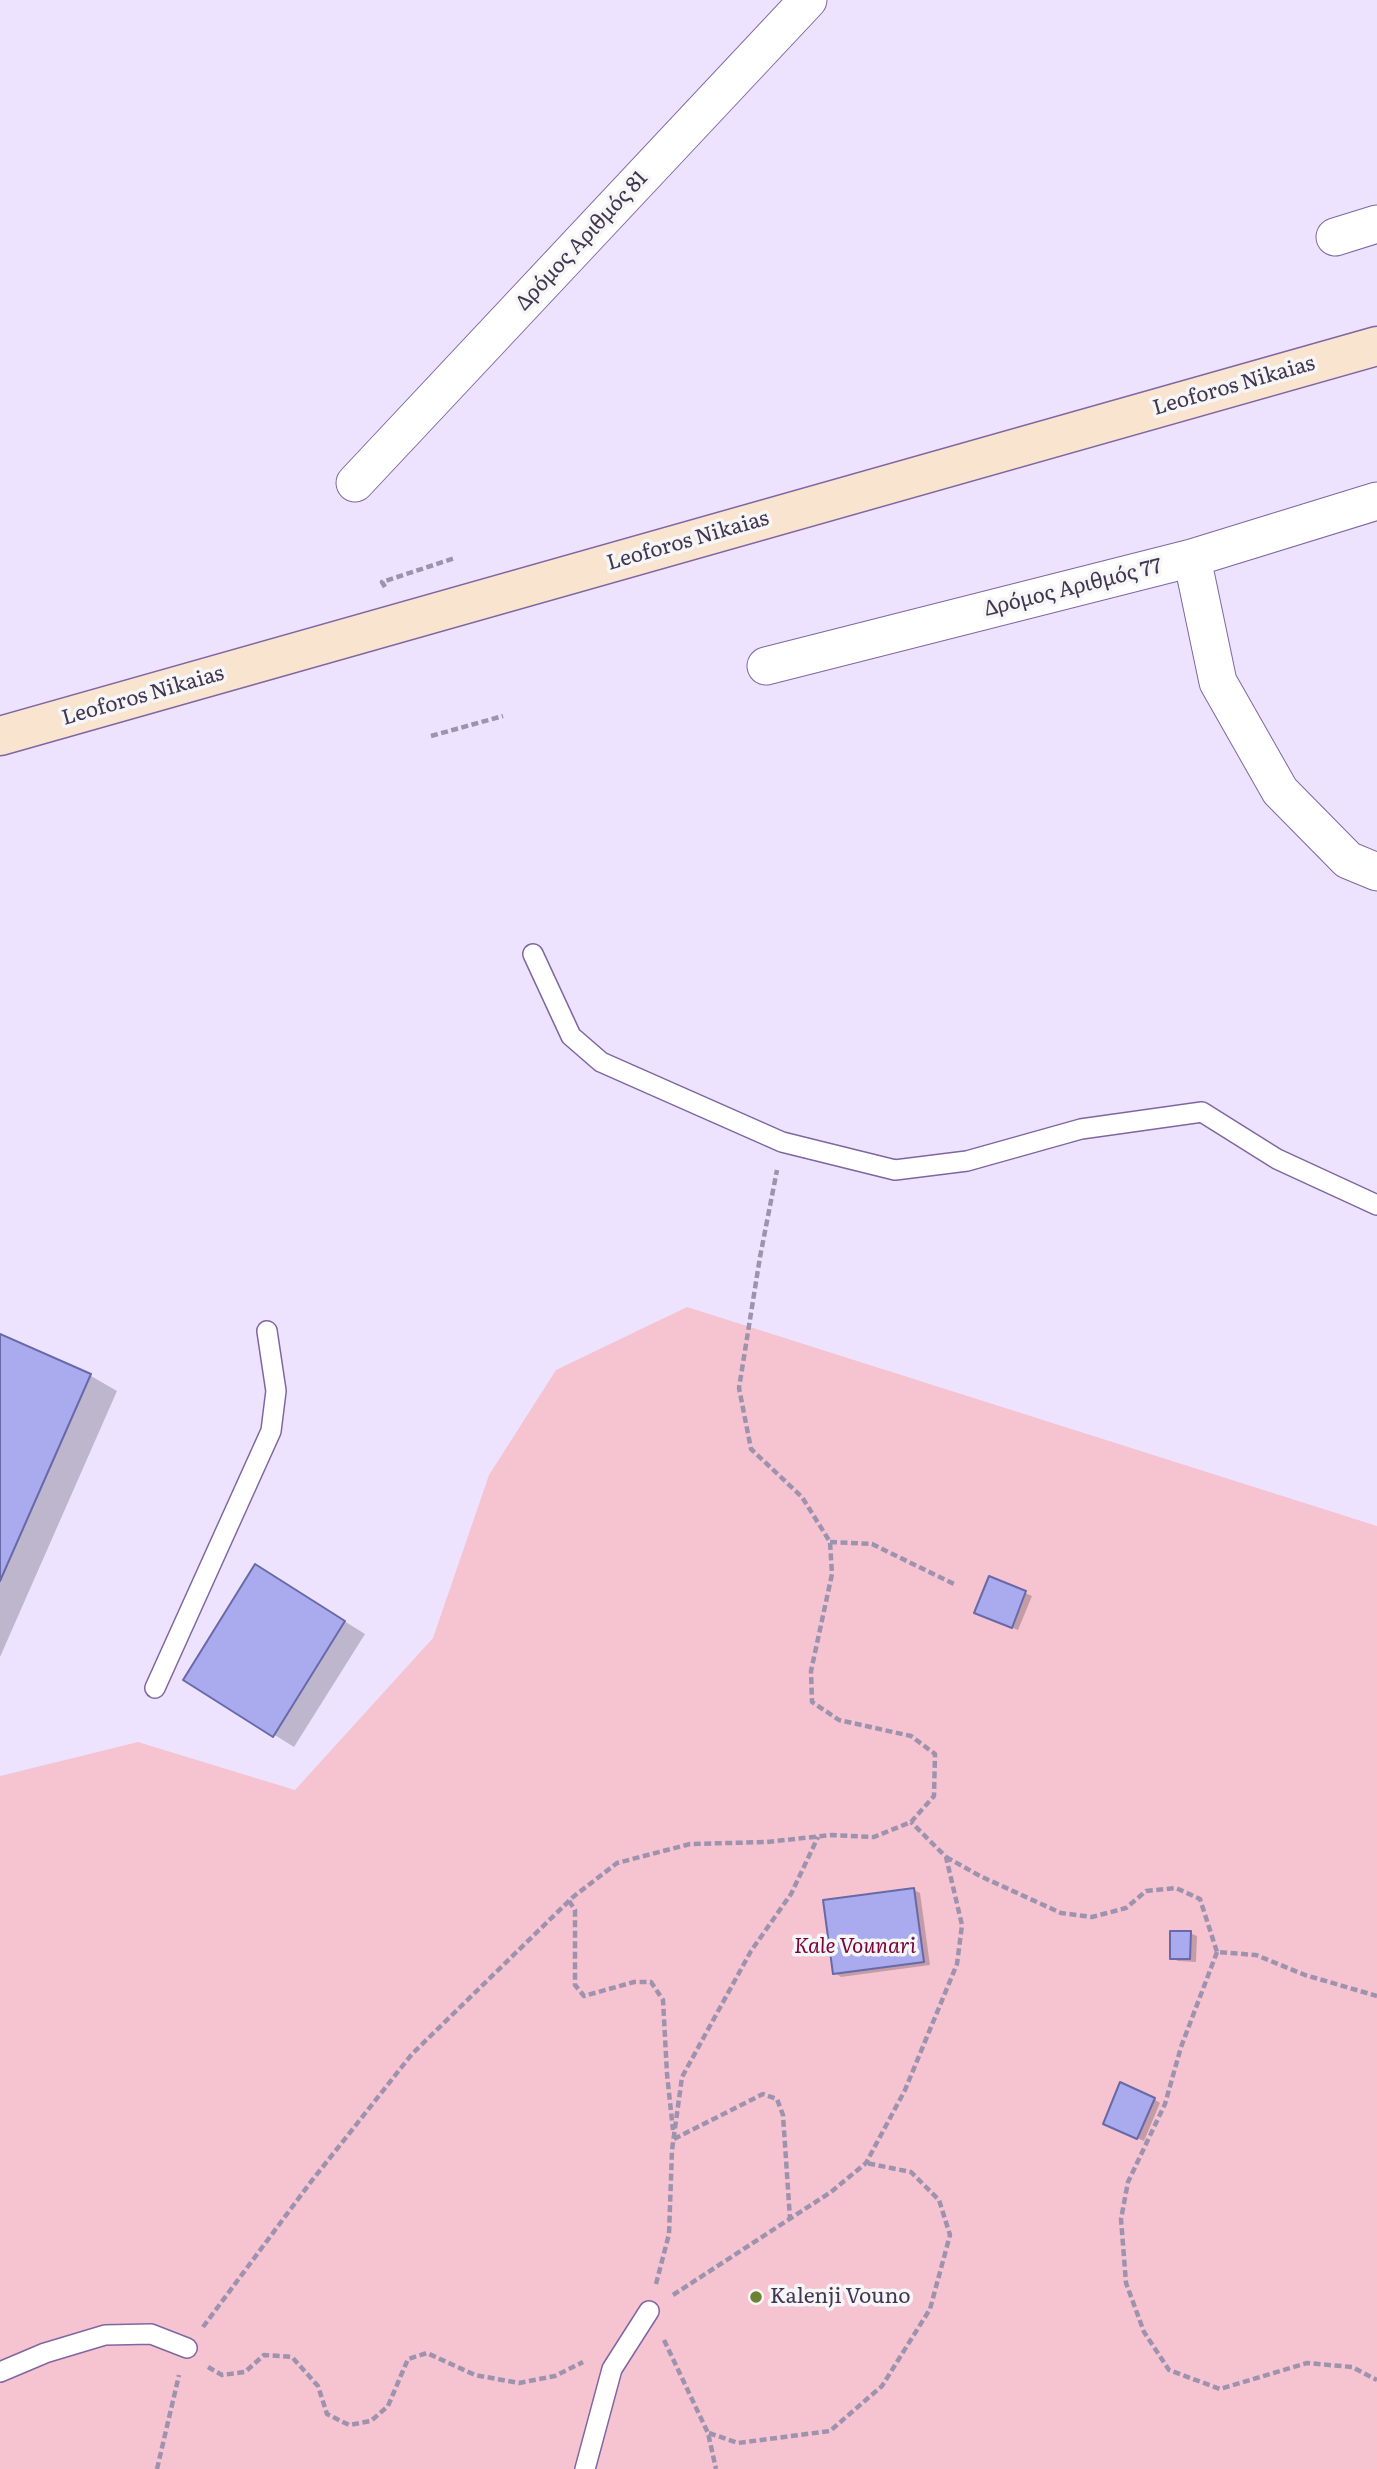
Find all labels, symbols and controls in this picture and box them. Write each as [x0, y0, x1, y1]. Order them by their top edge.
street label: Δρόμος Αριθμός 81 [511, 166, 653, 316]
street label: Leoforos Nikaias [1150, 351, 1318, 421]
street label: Leoforos Nikaias [604, 506, 772, 576]
street label: Δρόμος Αριθμός 77 [981, 554, 1165, 622]
street label: Leoforos Nikaias [59, 661, 227, 731]
park label: Kale Vounari [794, 1934, 916, 1960]
place label: Kalenji Vouno [770, 2284, 911, 2310]
marker: Kalenji Vouno [748, 2289, 764, 2305]

